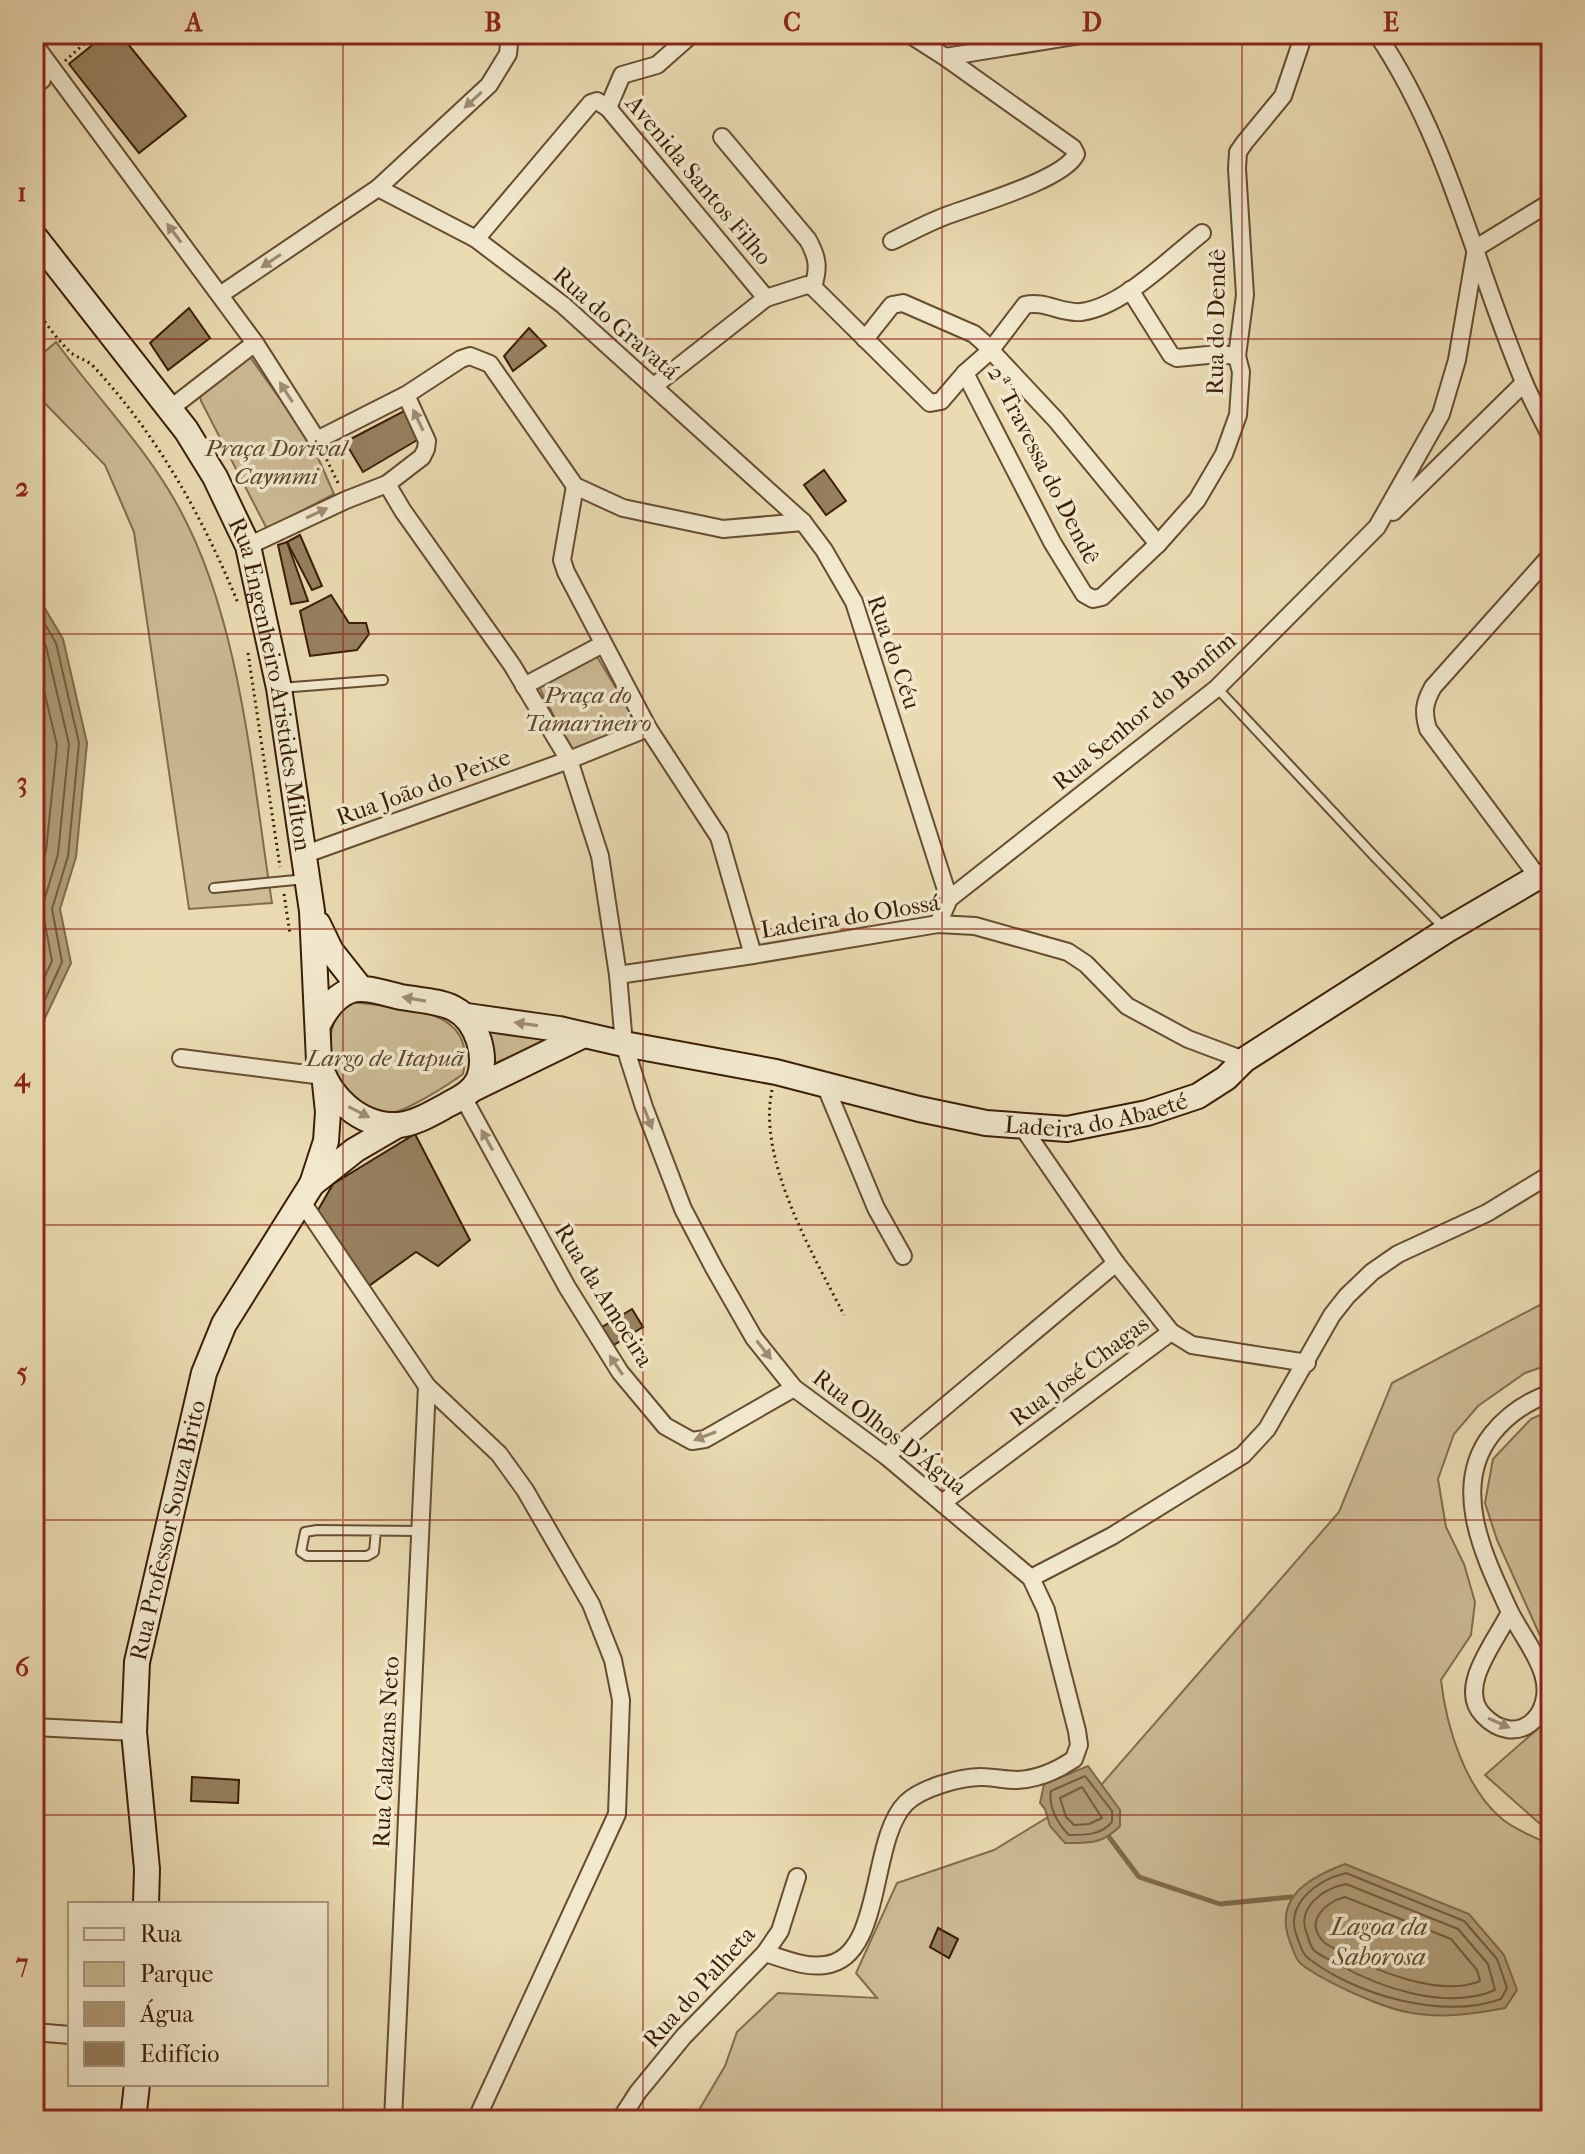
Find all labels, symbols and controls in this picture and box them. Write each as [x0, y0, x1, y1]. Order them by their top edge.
text: A [184, 7, 204, 38]
text: B [485, 7, 502, 38]
text: C [783, 7, 801, 38]
text: D [1082, 7, 1102, 38]
text: E [1383, 7, 1399, 38]
street label: Avenida Santos Filho [619, 89, 778, 270]
one-way arrow [464, 90, 483, 108]
text: 1 [17, 177, 27, 208]
one-way arrow [166, 222, 182, 243]
street label: Rua do Dendê [1201, 249, 1231, 395]
one-way arrow [260, 253, 281, 268]
street label: Rua do Gravatá [547, 261, 685, 386]
street label: 2ª Travessa do Dendê [982, 361, 1106, 569]
one-way arrow [279, 381, 294, 402]
one-way arrow [411, 408, 424, 432]
park label: Praça Dorival Caymmi [204, 434, 350, 490]
text: 2 [15, 472, 29, 503]
one-way arrow [305, 507, 329, 520]
street label: Rua Engenheiro Aristides Milton [222, 513, 317, 853]
street label: Rua do Céu [861, 591, 927, 713]
street label: Rua Senhor do Bonfim [1047, 626, 1242, 796]
park label: Praça do Tamarineiro [524, 681, 652, 737]
street label: Rua João do Peixe [332, 742, 514, 831]
text: 3 [17, 767, 27, 798]
street label: Ladeira do Olossá [758, 888, 942, 944]
one-way arrow [401, 992, 426, 1004]
one-way arrow [513, 1017, 538, 1030]
park label: Largo de Itapuã [304, 1044, 465, 1072]
text: 4 [13, 1062, 31, 1094]
street label: Ladeira do Abaeté [1003, 1086, 1191, 1144]
one-way arrow [348, 1105, 370, 1119]
one-way arrow [642, 1106, 655, 1130]
one-way arrow [480, 1129, 494, 1151]
street label: Rua da Amoeira [549, 1218, 660, 1373]
street label: Rua José Chagas [1004, 1310, 1154, 1432]
one-way arrow [756, 1340, 772, 1360]
one-way arrow [609, 1354, 624, 1376]
text: 5 [16, 1357, 28, 1388]
street label: Rua Olhos D'Água [807, 1362, 974, 1501]
street label: Rua Professor Souza Brito [124, 1397, 211, 1663]
one-way arrow [693, 1430, 717, 1443]
text: 6 [15, 1652, 30, 1683]
street label: Rua Calazans Neto [367, 1655, 405, 1849]
one-way arrow [1487, 1717, 1510, 1730]
legend [68, 1902, 328, 2086]
water label: Lagoa da Saborosa [1328, 1911, 1428, 1972]
text: Rua [140, 1920, 183, 1948]
street label: Rua do Palheta [637, 1920, 762, 2054]
text: 7 [15, 1948, 29, 1979]
text: Parque [140, 1960, 213, 1988]
text: Água [139, 1999, 194, 2028]
text: Edifício [140, 2040, 219, 2068]

